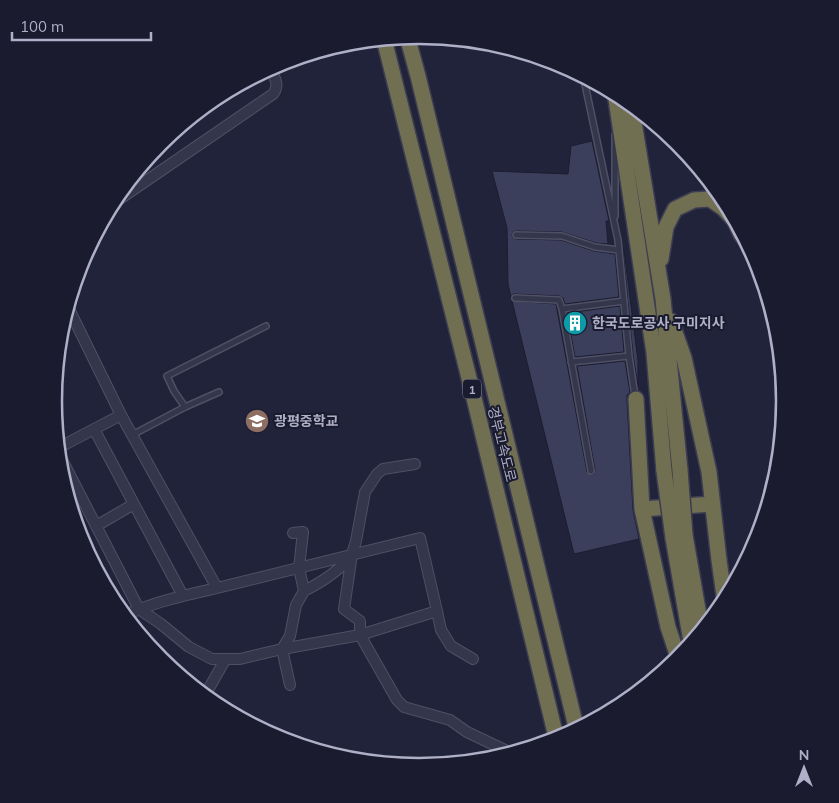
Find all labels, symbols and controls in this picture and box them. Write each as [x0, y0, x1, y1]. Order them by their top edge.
scale bar [12, 10, 151, 42]
text: 100 m [20, 17, 64, 36]
building icon: 한국도로공사 구미지사 [562, 310, 588, 336]
place label: 한국도로공사 구미지사 [592, 314, 725, 332]
road number: 1 [463, 379, 481, 398]
street label: 경부고속도로 [484, 404, 520, 484]
school or university icon: 광평중학교 [244, 408, 270, 434]
place label: 광평중학교 [274, 412, 339, 430]
north arrow [779, 743, 829, 793]
text: N [799, 746, 809, 764]

